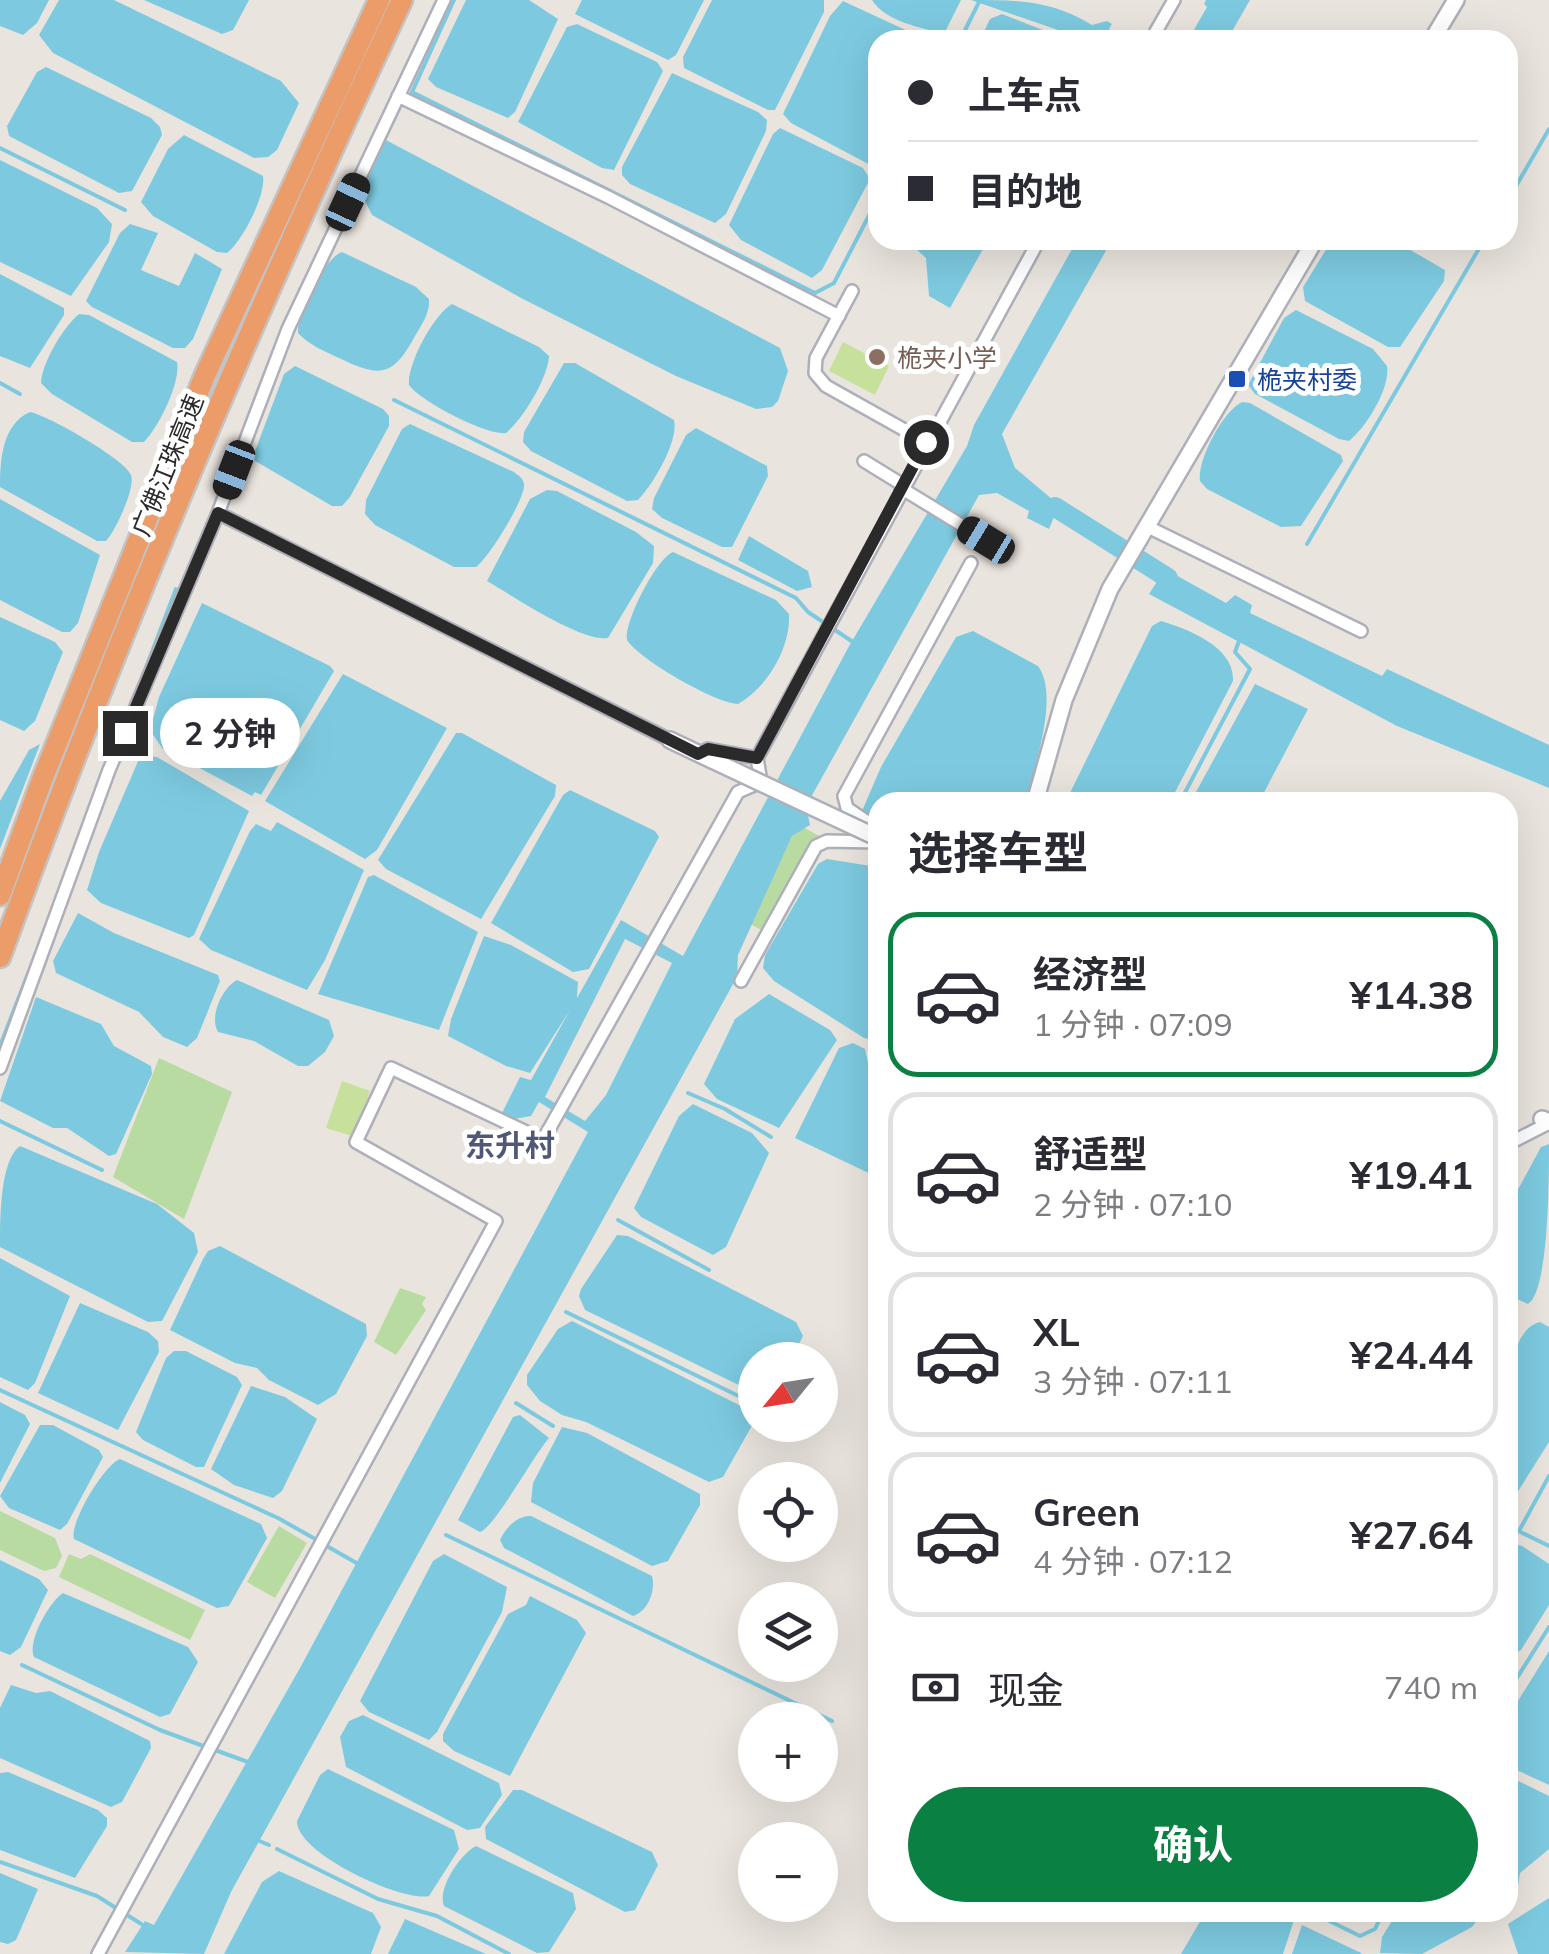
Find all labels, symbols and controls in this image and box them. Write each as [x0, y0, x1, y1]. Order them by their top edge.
text: 上车点 [968, 71, 1082, 119]
text: 目的地 [968, 167, 1082, 215]
car [322, 168, 374, 236]
place label: 桅夹小学 [897, 342, 997, 373]
marker: 桅夹小学 [866, 346, 888, 368]
place label: 桅夹村委 [1257, 364, 1357, 395]
marker: 桅夹村委 [1226, 368, 1248, 390]
street label: 广佛江珠高速 [125, 390, 209, 540]
route start [904, 420, 949, 465]
car [209, 437, 259, 503]
car [953, 512, 1019, 568]
callout: 2 分钟 [160, 698, 300, 768]
route end [103, 711, 148, 756]
text: 2 分钟 [184, 713, 276, 753]
text: 选择车型 [908, 824, 1088, 880]
icon: car [913, 950, 1003, 1040]
text: 经济型 [1033, 950, 1147, 998]
text: ¥14.38 [1350, 971, 1473, 1019]
text: 1 分钟 · 07:09 [1033, 1004, 1233, 1044]
district label: 东升村 [465, 1126, 555, 1164]
icon: car [913, 1130, 1003, 1220]
text: 舒适型 [1033, 1130, 1147, 1178]
text: ¥19.41 [1350, 1151, 1473, 1199]
text: 2 分钟 · 07:10 [1033, 1184, 1233, 1224]
text: XL [1033, 1308, 1080, 1356]
icon: car [913, 1310, 1003, 1400]
text: ¥24.44 [1350, 1331, 1473, 1379]
north arrow [738, 1342, 838, 1442]
map controls [738, 1342, 838, 1922]
text: 3 分钟 · 07:11 [1033, 1361, 1233, 1401]
button: locate [738, 1462, 838, 1562]
text: Green [1033, 1488, 1140, 1536]
icon: car [913, 1490, 1003, 1580]
text: ¥27.64 [1350, 1511, 1473, 1559]
text: 4 分钟 · 07:12 [1033, 1541, 1233, 1581]
button: layers [738, 1582, 838, 1682]
icon: cash [908, 1660, 963, 1715]
text: 现金 [988, 1666, 1064, 1714]
text: 740 m [1384, 1667, 1478, 1707]
button: + [738, 1702, 838, 1802]
button: 确认 [908, 1787, 1478, 1902]
button: − [738, 1822, 838, 1922]

